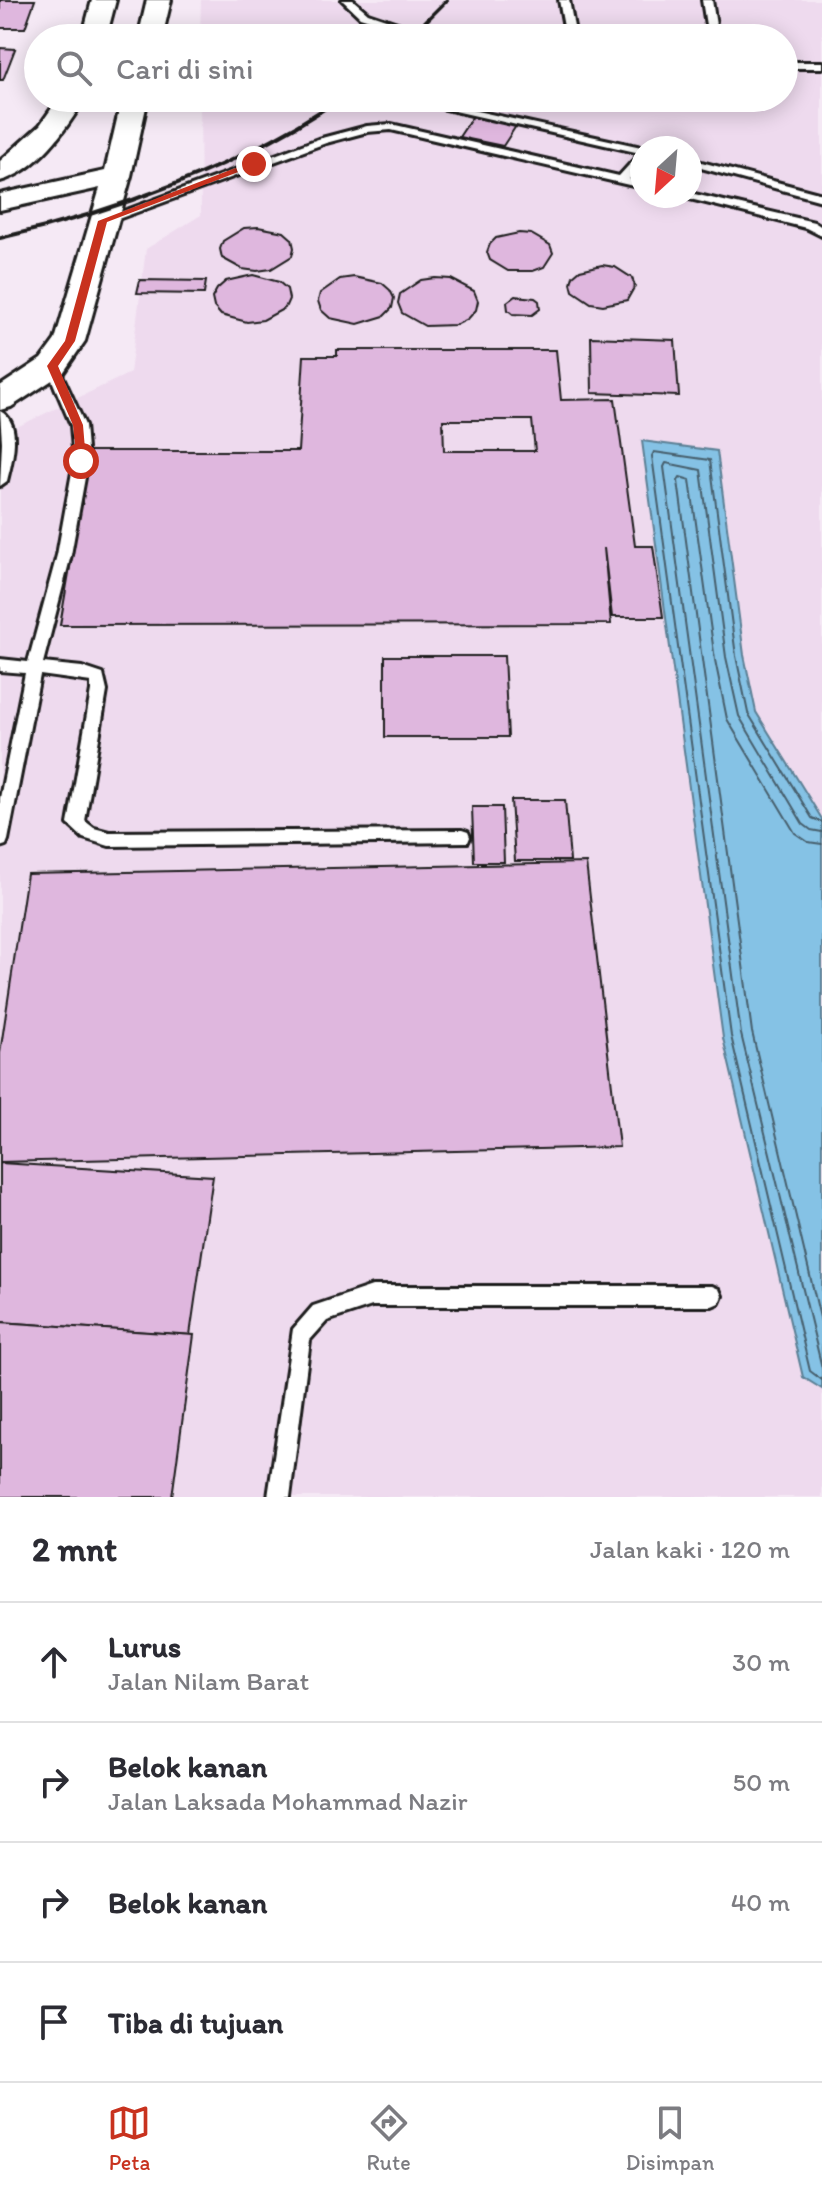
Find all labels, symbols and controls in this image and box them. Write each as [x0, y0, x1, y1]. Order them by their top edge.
search box [24, 24, 798, 112]
icon: search [52, 46, 96, 90]
text: Cari di sini [116, 50, 254, 87]
north arrow [630, 136, 702, 208]
route end [236, 146, 272, 182]
route start [63, 443, 99, 479]
text: 2 mnt [32, 1529, 117, 1570]
text: Jalan kaki · 120 m [590, 1533, 790, 1565]
text: Lurus [108, 1628, 181, 1665]
icon: ahead [32, 1640, 76, 1684]
text: 30 m [732, 1646, 790, 1678]
text: Jalan Nilam Barat [108, 1665, 309, 1697]
text: Belok kanan [108, 1748, 267, 1785]
icon: right [32, 1760, 76, 1804]
text: 50 m [733, 1766, 790, 1798]
text: Jalan Laksada Mohammad Nazir [108, 1785, 467, 1817]
icon: right [32, 1880, 76, 1924]
text: Belok kanan [108, 1884, 267, 1921]
text: 40 m [731, 1886, 790, 1918]
icon: arrive [32, 2000, 76, 2044]
text: Tiba di tujuan [108, 2004, 283, 2041]
tab: Peta [107, 2101, 151, 2176]
tab: Rute [366, 2101, 411, 2176]
tab: Disimpan [626, 2101, 714, 2176]

